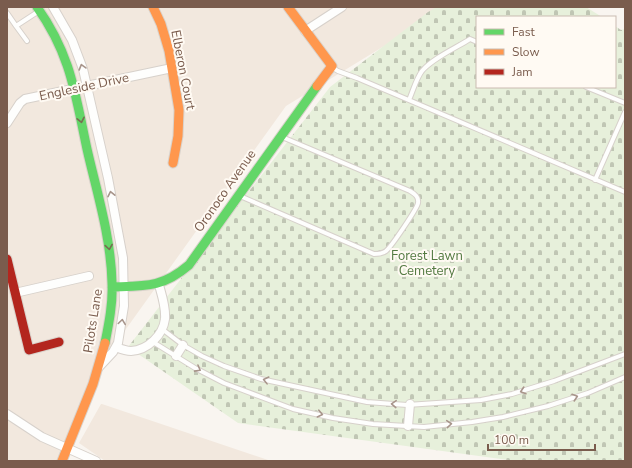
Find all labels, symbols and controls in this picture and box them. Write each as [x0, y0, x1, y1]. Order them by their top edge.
legend [476, 16, 616, 88]
text: Fast [512, 24, 535, 40]
street label: Elberon Court [166, 29, 200, 112]
text: Slow [512, 44, 540, 60]
one-way arrow [78, 64, 87, 71]
text: Jam [511, 64, 533, 80]
street label: Engleside Drive [38, 69, 131, 105]
one-way arrow [77, 117, 85, 123]
street label: Oronoco Avenue [190, 146, 260, 236]
one-way arrow [107, 191, 115, 197]
one-way arrow [104, 244, 113, 250]
park label: Forest Lawn Cemetery [391, 247, 463, 280]
street label: Pilots Lane [79, 288, 107, 354]
one-way arrow [117, 319, 126, 325]
one-way arrow [194, 365, 201, 372]
one-way arrow [263, 376, 270, 384]
one-way arrow [519, 386, 526, 394]
one-way arrow [572, 393, 579, 402]
one-way arrow [391, 400, 397, 408]
one-way arrow [316, 410, 323, 418]
one-way arrow [446, 420, 452, 429]
scale bar [488, 426, 595, 452]
text: 100 m [494, 432, 529, 448]

